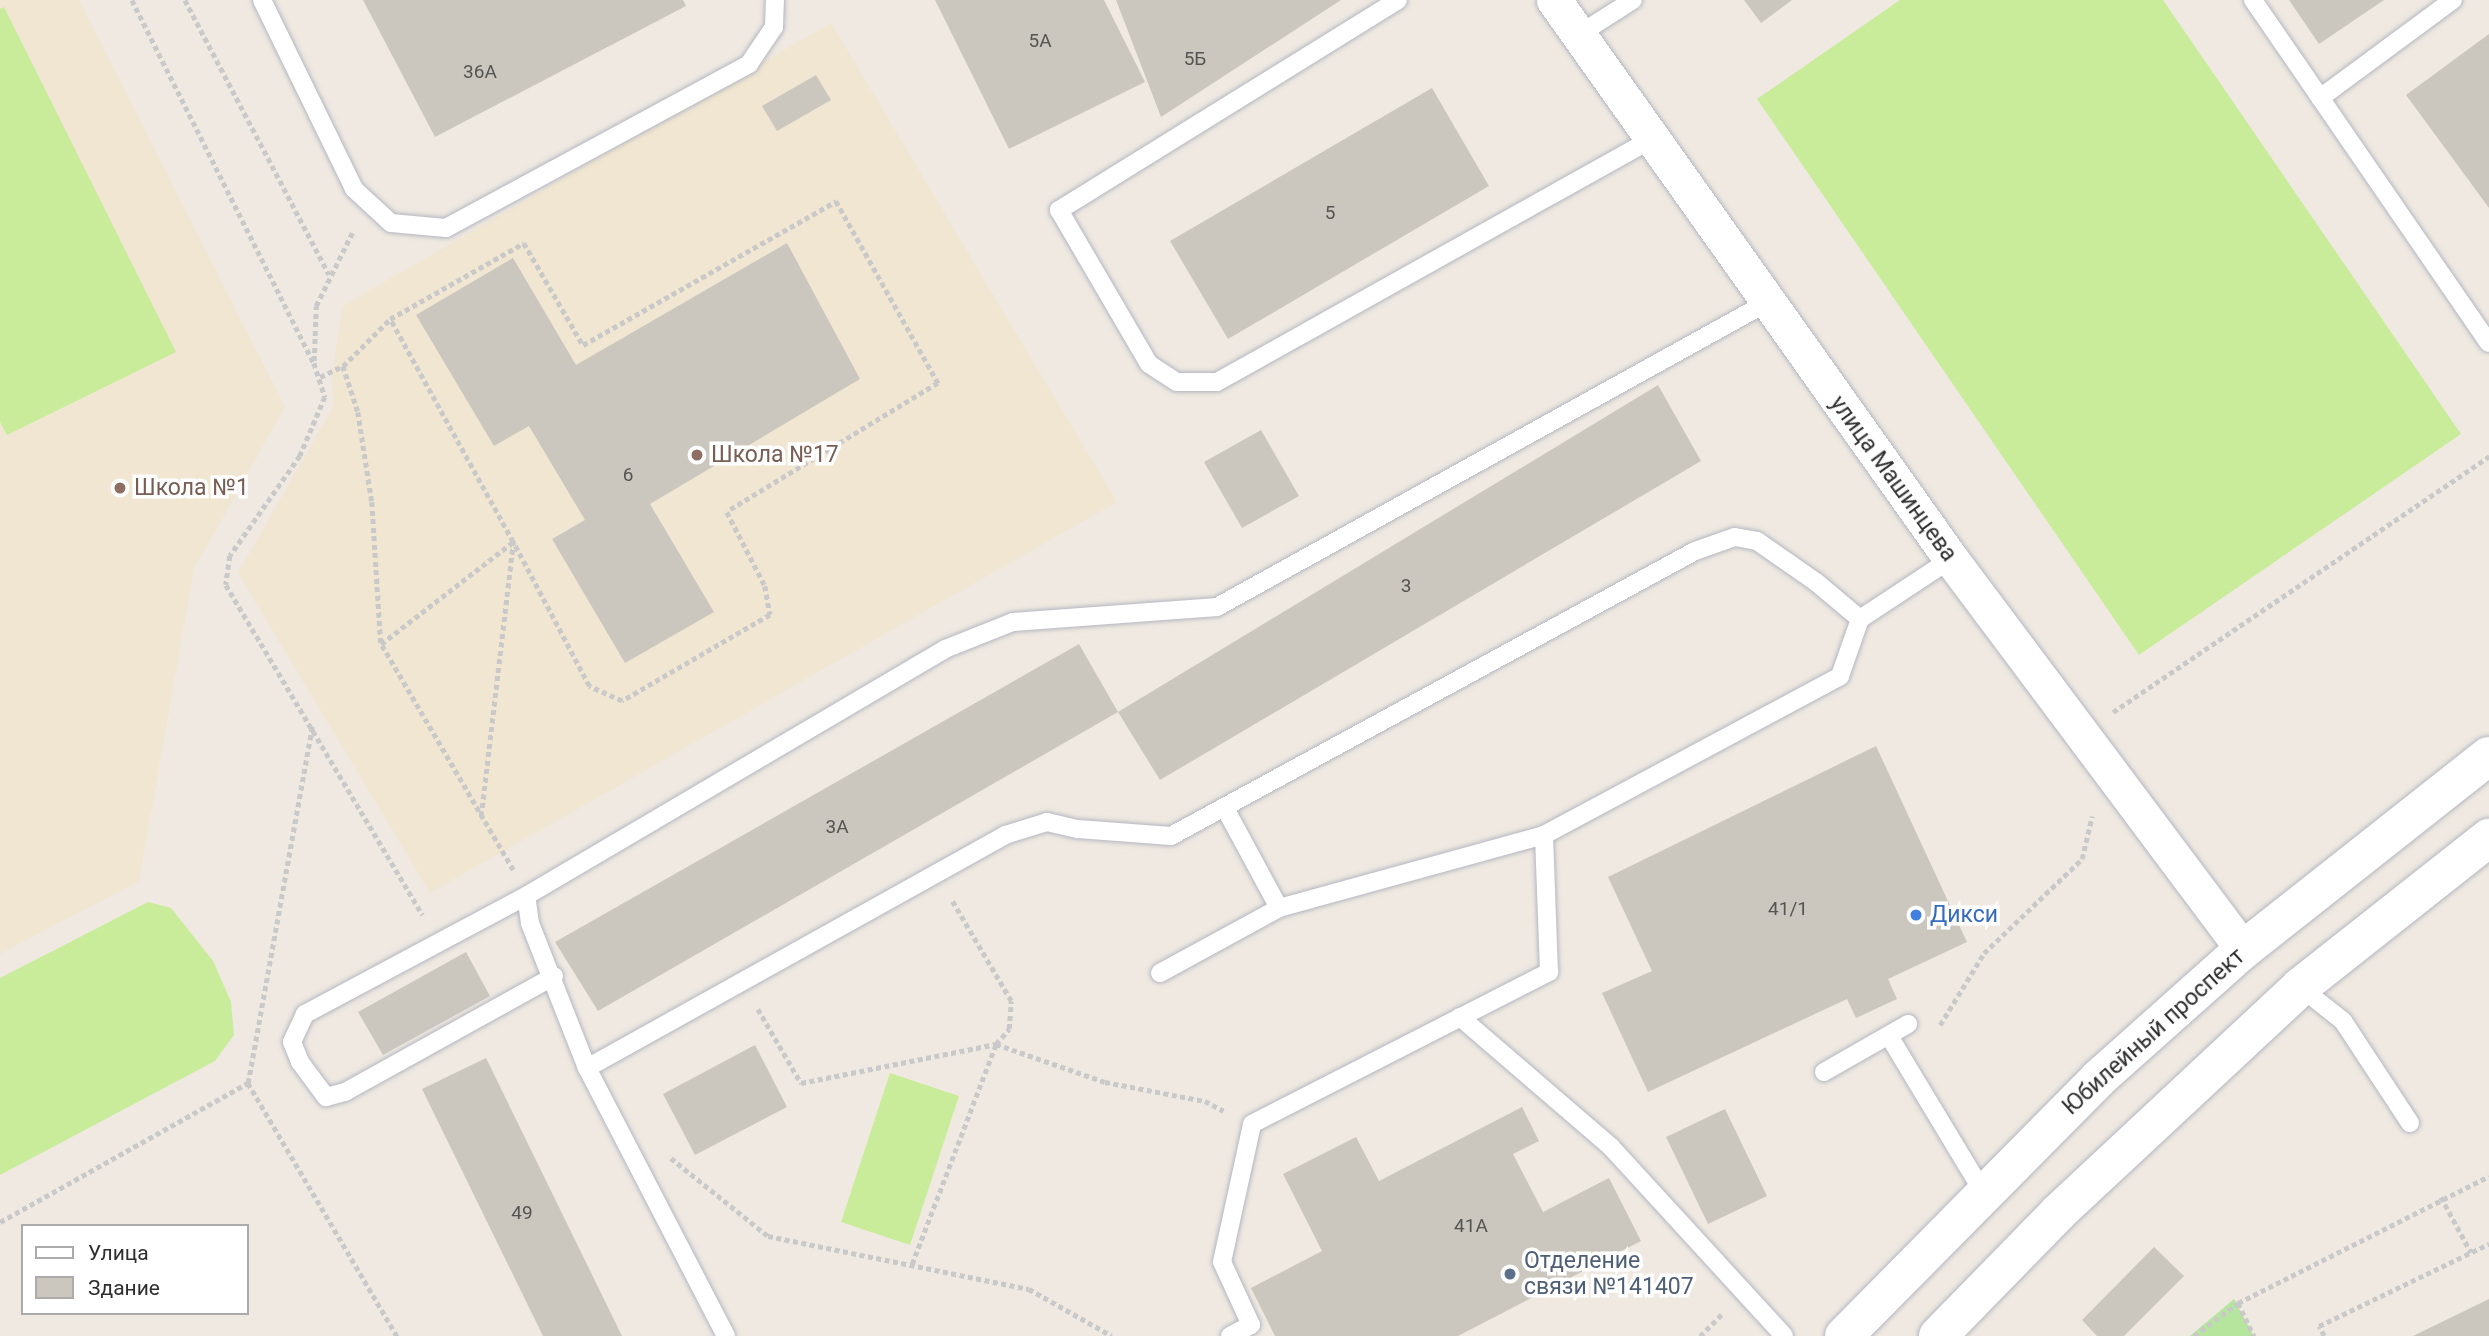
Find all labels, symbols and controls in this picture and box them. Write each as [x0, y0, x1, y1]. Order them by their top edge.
house number: 5А [1028, 30, 1052, 52]
house number: 5Б [1184, 48, 1206, 70]
house number: 36А [463, 61, 497, 83]
house number: 5 [1325, 202, 1335, 224]
street label: улица Машинцева [1824, 391, 1962, 567]
place label: Школа №17 [711, 441, 839, 469]
marker: Школа №17 [689, 447, 705, 463]
house number: 6 [623, 464, 633, 486]
place label: Школа №1 [134, 474, 249, 502]
marker: Школа №1 [112, 480, 128, 496]
house number: 3 [1401, 575, 1411, 597]
house number: 3А [825, 816, 849, 838]
house number: 41/1 [1768, 898, 1808, 920]
place label: Дикси [1930, 901, 1998, 929]
marker: Дикси [1908, 907, 1924, 923]
street label: Юбилейный проспект [2057, 943, 2251, 1121]
house number: 49 [511, 1202, 533, 1224]
house number: 41А [1454, 1215, 1488, 1237]
legend [21, 1224, 248, 1315]
text: Улица [88, 1241, 149, 1265]
place label: Отделение связи №141407 [1524, 1247, 1694, 1301]
marker: Отделение связи №141407 [1502, 1266, 1518, 1282]
text: Здание [88, 1276, 160, 1300]

